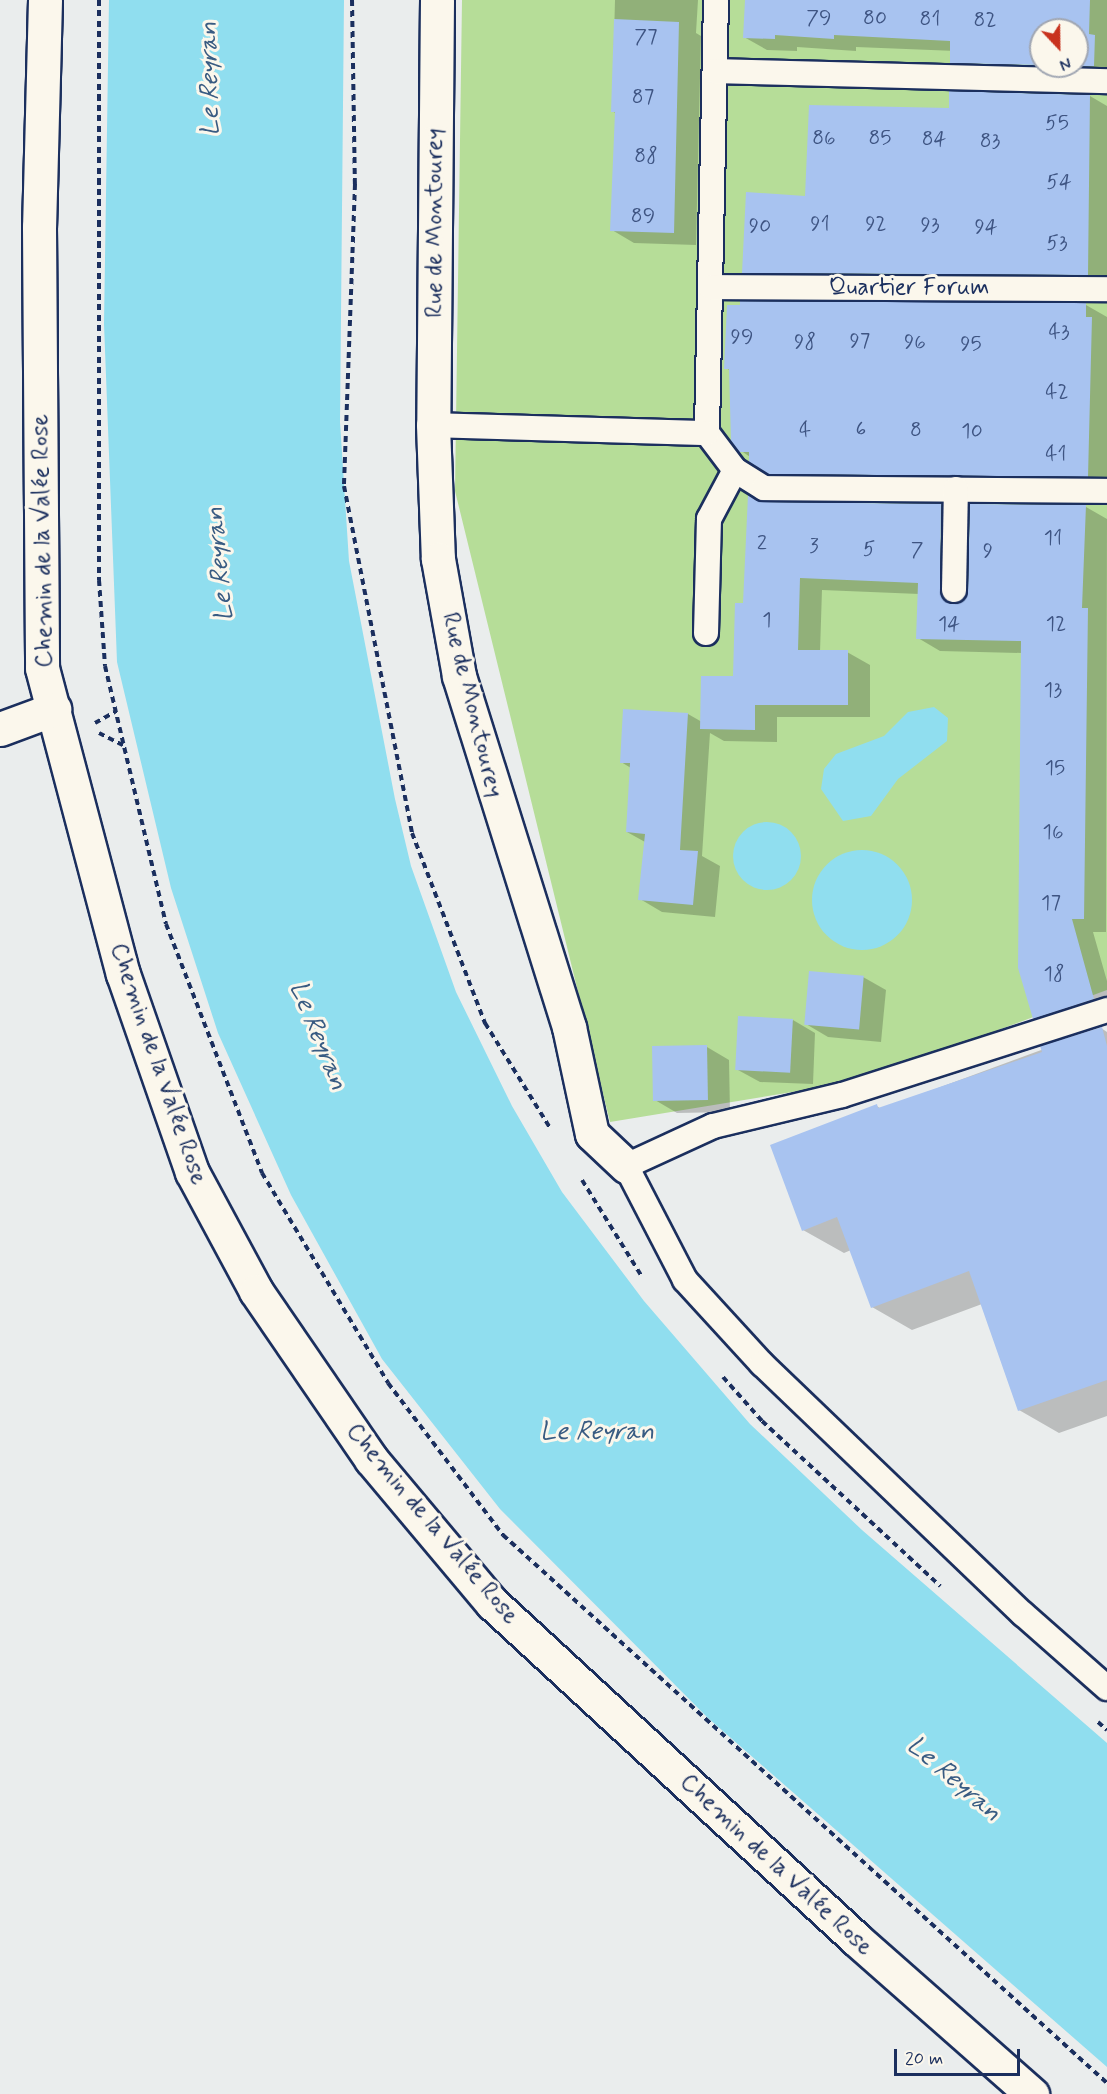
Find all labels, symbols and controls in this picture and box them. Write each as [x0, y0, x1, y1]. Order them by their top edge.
house number: 79 [806, 5, 832, 31]
house number: 80 [863, 5, 887, 31]
house number: 81 [920, 6, 940, 32]
house number: 82 [974, 7, 996, 33]
north arrow [1029, 18, 1089, 78]
water label: Le Reyran [194, 22, 228, 136]
house number: 77 [634, 24, 658, 50]
text: N [1056, 52, 1074, 75]
house number: 87 [632, 84, 654, 110]
house number: 55 [1045, 110, 1069, 136]
house number: 86 [812, 125, 836, 151]
house number: 85 [868, 125, 892, 151]
house number: 84 [922, 126, 946, 152]
house number: 83 [980, 128, 1000, 154]
street label: Rue de Montourey [421, 131, 449, 315]
house number: 88 [634, 143, 658, 169]
house number: 54 [1046, 169, 1072, 195]
house number: 89 [631, 203, 655, 229]
house number: 91 [810, 211, 830, 237]
house number: 92 [865, 211, 887, 237]
house number: 93 [920, 212, 940, 238]
house number: 90 [749, 213, 771, 239]
house number: 94 [974, 214, 998, 240]
house number: 53 [1046, 230, 1068, 256]
street label: Quartier Forum [828, 274, 990, 302]
house number: 43 [1048, 319, 1070, 345]
house number: 99 [731, 324, 753, 350]
house number: 97 [850, 328, 870, 354]
house number: 98 [794, 329, 816, 355]
house number: 96 [904, 329, 926, 355]
house number: 95 [960, 331, 982, 357]
house number: 42 [1045, 379, 1069, 405]
street label: Chemin de la Valée Rose [26, 414, 60, 668]
house number: 6 [856, 416, 866, 442]
house number: 4 [799, 417, 811, 443]
house number: 8 [910, 417, 922, 443]
house number: 10 [961, 418, 983, 444]
house number: 41 [1045, 441, 1067, 467]
water label: Le Reyran [200, 506, 242, 622]
house number: 11 [1044, 525, 1062, 551]
house number: 2 [757, 530, 767, 556]
house number: 3 [809, 533, 819, 559]
house number: 5 [863, 536, 875, 562]
house number: 7 [911, 537, 923, 563]
house number: 9 [983, 538, 993, 564]
house number: 1 [762, 607, 772, 633]
house number: 14 [938, 611, 960, 637]
house number: 12 [1046, 611, 1066, 637]
street label: Rue de Montourey [436, 613, 508, 797]
house number: 13 [1044, 677, 1062, 703]
house number: 15 [1045, 755, 1065, 781]
house number: 16 [1043, 819, 1063, 845]
house number: 17 [1041, 890, 1061, 916]
street label: Chemin de la Valée Rose [103, 940, 213, 1188]
house number: 18 [1044, 961, 1064, 987]
water label: Le Reyran [281, 977, 353, 1095]
water label: Le Reyran [540, 1417, 654, 1449]
street label: Chemin de la Valée Rose [340, 1418, 524, 1630]
water label: Le Reyran [900, 1731, 1006, 1829]
street label: Chemin de la Valée Rose [674, 1768, 878, 1962]
scale bar [897, 2037, 1023, 2075]
text: 20 m [905, 2047, 943, 2071]

